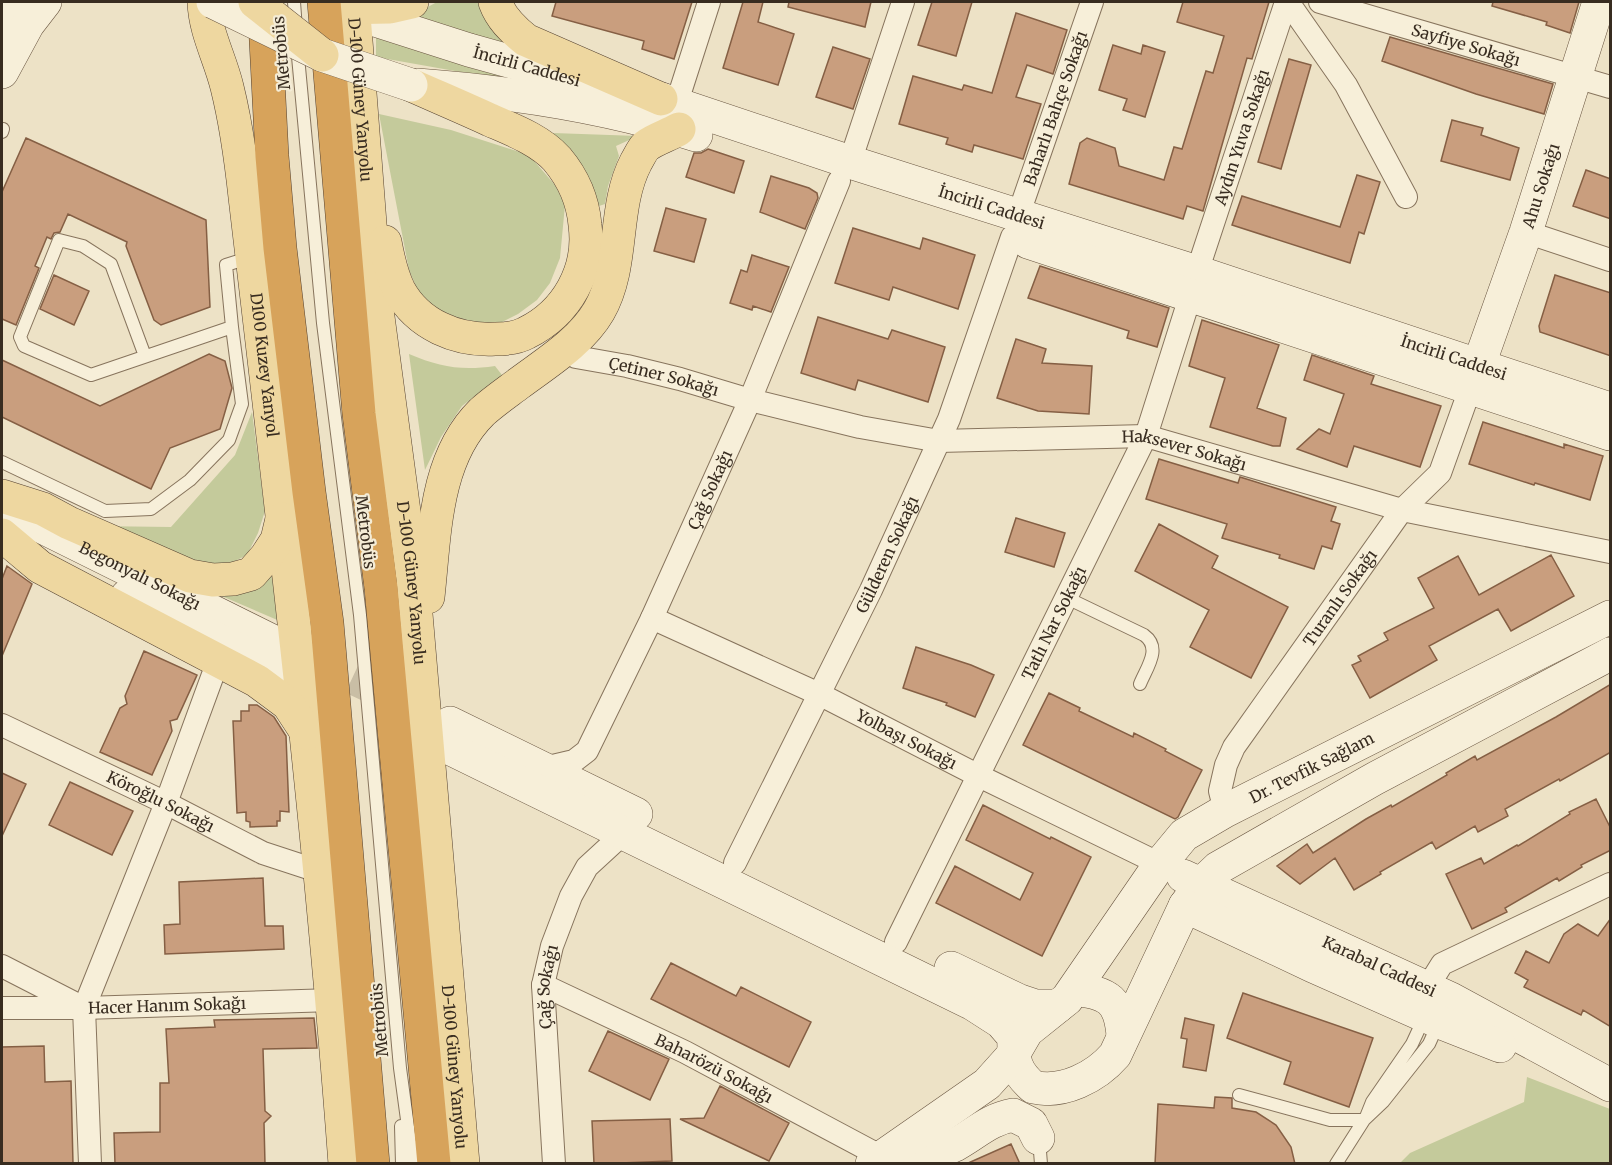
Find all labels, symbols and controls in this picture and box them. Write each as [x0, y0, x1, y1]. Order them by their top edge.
street label: Metrobüs [268, 15, 294, 91]
street label: D-100 Güney Yanyolu [344, 17, 377, 183]
street label: Sayfiye Sokağı [1409, 19, 1523, 70]
street label: Baharlı Bahçe Sokağı [1019, 28, 1091, 188]
street label: İncirli Caddesi [471, 42, 583, 90]
street label: Aydın Yuva Sokağı [1209, 67, 1273, 209]
street label: Ahu Sokağı [1518, 141, 1564, 232]
street label: İncirli Caddesi [936, 181, 1047, 233]
street label: D100 Kuzey Yanyol [246, 292, 283, 438]
street label: İncirli Caddesi [1398, 330, 1509, 384]
street label: Çetiner Sokağı [607, 353, 721, 400]
street label: Haksever Sokağı [1121, 426, 1249, 475]
street label: Çağ Sokağı [683, 447, 736, 533]
street label: Gülderen Sokağı [851, 493, 923, 616]
street label: Metrobüs [352, 494, 380, 570]
street label: D-100 Güney Yanyolu [393, 500, 430, 666]
street label: Begonyalı Sokağı [76, 537, 204, 614]
street label: Turanlı Sokağı [1299, 545, 1381, 650]
street label: Tatlı Nar Sokağı [1017, 563, 1090, 683]
street label: Yolbaşı Sokağı [852, 704, 961, 773]
street label: Dr. Tevfik Sağlam [1246, 728, 1377, 807]
street label: Köroğlu Sokağı [104, 766, 218, 836]
street label: Karabal Caddesi [1319, 931, 1439, 1001]
street label: Çağ Sokağı [533, 943, 562, 1029]
street label: Metrobüs [366, 982, 392, 1058]
street label: D-100 Güney Yanyolu [438, 984, 472, 1150]
street label: Hacer Hanım Sokağı [88, 993, 246, 1018]
street label: Baharözü Sokağı [652, 1029, 776, 1107]

